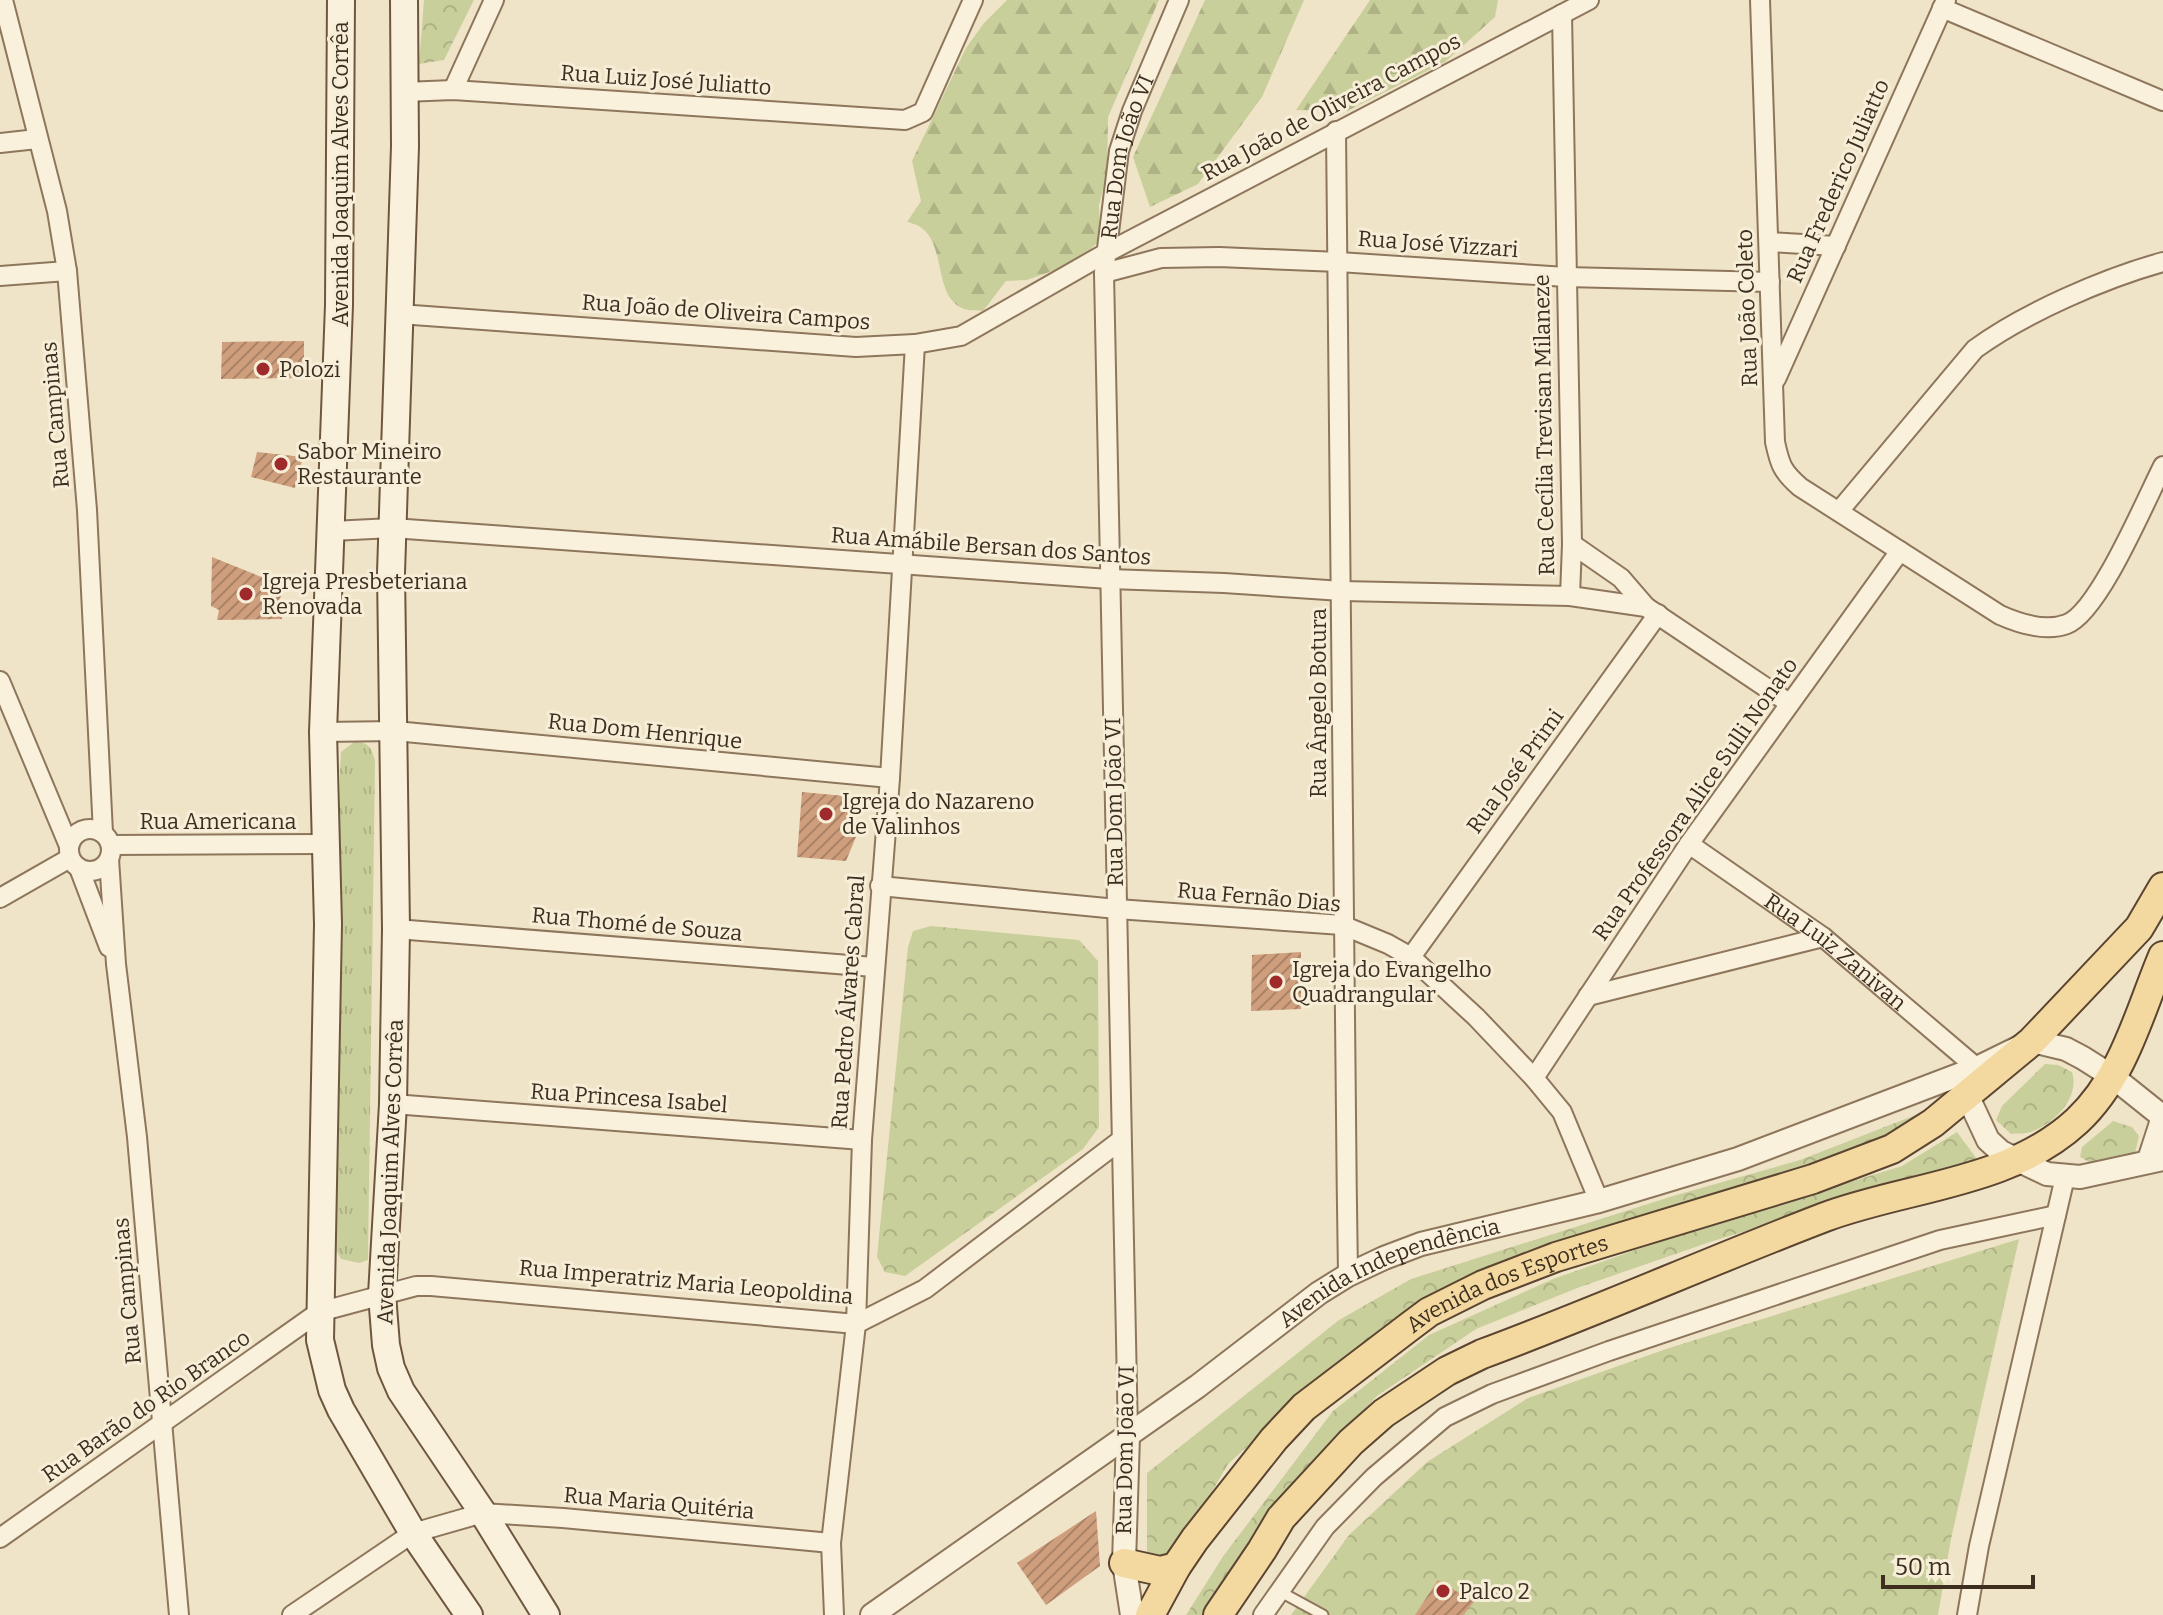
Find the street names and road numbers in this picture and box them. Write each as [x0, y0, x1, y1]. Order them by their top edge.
street label: Avenida Joaquim Alves Corrêa [327, 21, 354, 327]
street label: Rua João de Oliveira Campos [1197, 27, 1465, 187]
street label: Rua Luiz José Juliatto [560, 59, 772, 101]
street label: Rua Dom João VI [1095, 70, 1159, 241]
street label: Rua Frederico Juliatto [1781, 75, 1895, 287]
street label: Rua José Vizzari [1357, 225, 1520, 263]
street label: Rua João Coleto [1731, 229, 1763, 387]
street label: Rua Cecília Trevisan Milaneze [1528, 274, 1560, 576]
street label: Rua João de Oliveira Campos [581, 288, 871, 336]
street label: Rua Campinas [35, 341, 75, 489]
street label: Rua Amábile Bersan dos Santos [830, 521, 1152, 571]
street label: Rua Ângelo Botura [1305, 608, 1332, 798]
street label: Rua Professora Alice Sulli Nonato [1587, 652, 1803, 946]
street label: Rua José Primi [1461, 703, 1569, 838]
street label: Rua Dom Henrique [546, 707, 744, 755]
street label: Rua Dom João VI [1099, 717, 1129, 887]
street label: Rua Americana [139, 808, 297, 835]
street label: Rua Pedro Álvares Cabral [826, 874, 870, 1130]
street label: Rua Fernão Dias [1176, 876, 1342, 918]
street label: Rua Luiz Zanivan [1759, 887, 1912, 1016]
street label: Rua Thomé de Souza [530, 901, 744, 947]
street label: Avenida Joaquim Alves Corrêa [371, 1019, 409, 1325]
street label: Rua Princesa Isabel [529, 1078, 729, 1118]
street label: Avenida Independência [1273, 1212, 1502, 1333]
street label: Rua Campinas [107, 1217, 147, 1365]
street label: Avenida dos Esportes [1400, 1229, 1611, 1338]
street label: Rua Imperatriz Maria Leopoldina [518, 1254, 854, 1310]
street label: Rua Barão do Rio Branco [37, 1324, 255, 1488]
street label: Rua Dom João VI [1110, 1365, 1140, 1535]
street label: Rua Maria Quitéria [562, 1481, 756, 1525]

